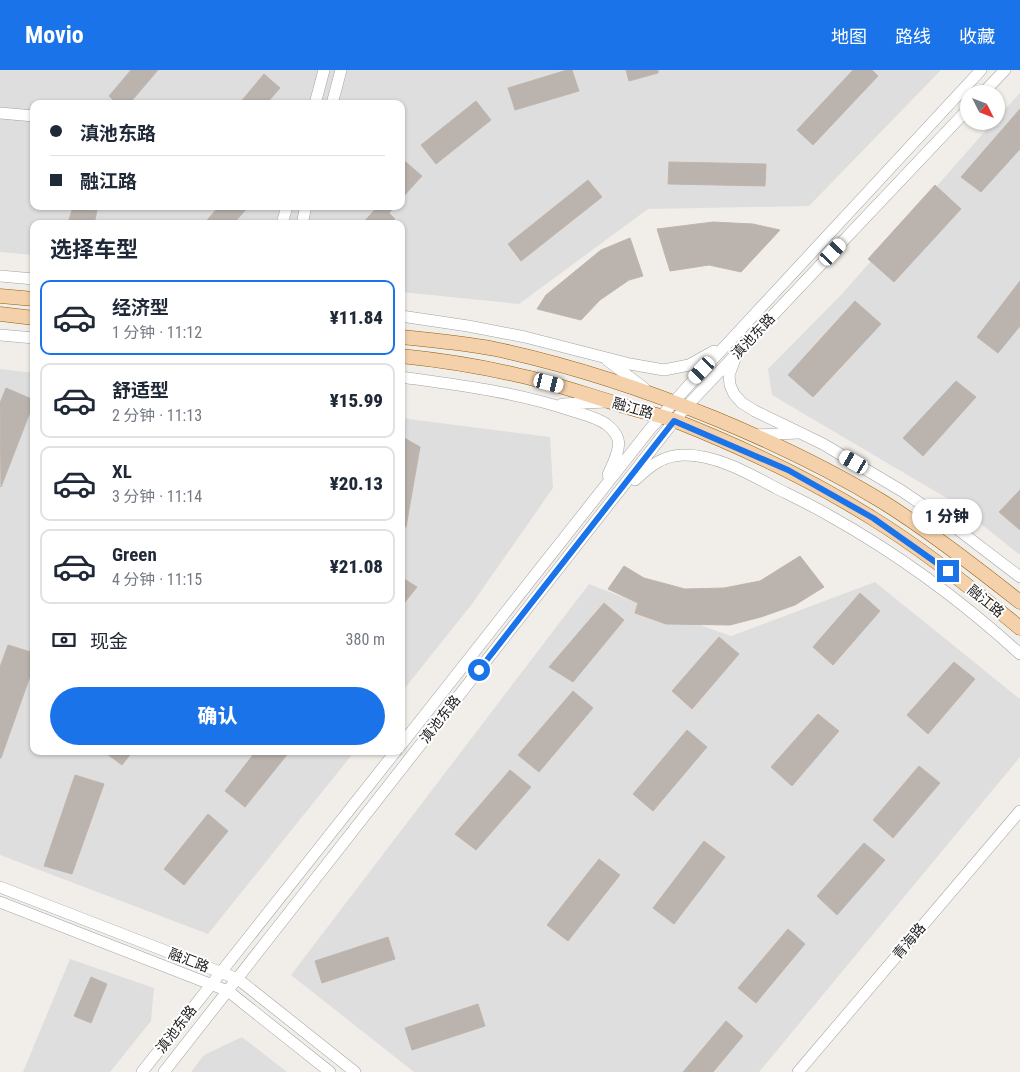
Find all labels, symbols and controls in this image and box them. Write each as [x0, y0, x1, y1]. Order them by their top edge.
text: Movio [25, 21, 84, 49]
text: 地图 [831, 26, 867, 47]
text: 路线 [895, 26, 931, 47]
text: 收藏 [959, 26, 995, 47]
north arrow [960, 85, 1005, 130]
map controls [960, 85, 1005, 130]
text: 滇池东路 [80, 122, 156, 145]
text: 融江路 [80, 170, 137, 193]
car [817, 236, 848, 268]
text: 选择车型 [50, 237, 138, 262]
icon: car [52, 295, 97, 340]
text: 经济型 [112, 296, 169, 319]
text: ¥11.84 [330, 306, 383, 329]
street label: 滇池东路 [728, 310, 778, 362]
text: 1 分钟 · 11:12 [112, 323, 202, 342]
car [686, 354, 717, 386]
car [532, 372, 565, 394]
icon: car [52, 378, 97, 423]
text: 舒适型 [112, 379, 169, 402]
text: ¥15.99 [330, 389, 383, 412]
street label: 融江路 [611, 395, 655, 421]
text: 2 分钟 · 11:13 [112, 406, 202, 425]
car [837, 448, 870, 476]
text: XL [112, 460, 132, 483]
icon: car [52, 461, 97, 506]
text: ¥20.13 [330, 472, 383, 495]
text: 3 分钟 · 11:14 [112, 487, 202, 506]
callout: 1 分钟 [913, 498, 983, 534]
text: 1 分钟 [925, 507, 969, 526]
text: Green [112, 543, 157, 566]
icon: car [52, 544, 97, 589]
text: ¥21.08 [330, 555, 383, 578]
route end [937, 560, 959, 582]
text: 4 分钟 · 11:15 [112, 570, 202, 589]
street label: 融江路 [965, 582, 1007, 620]
icon: cash [50, 626, 78, 654]
text: 现金 [90, 630, 128, 653]
text: 380 m [346, 630, 385, 649]
route start [468, 659, 490, 681]
button: 确认 [50, 687, 385, 745]
street label: 滇池东路 [416, 692, 464, 746]
street label: 青海路 [889, 920, 929, 962]
street label: 融汇路 [167, 945, 211, 975]
street label: 滇池东路 [152, 1002, 200, 1056]

